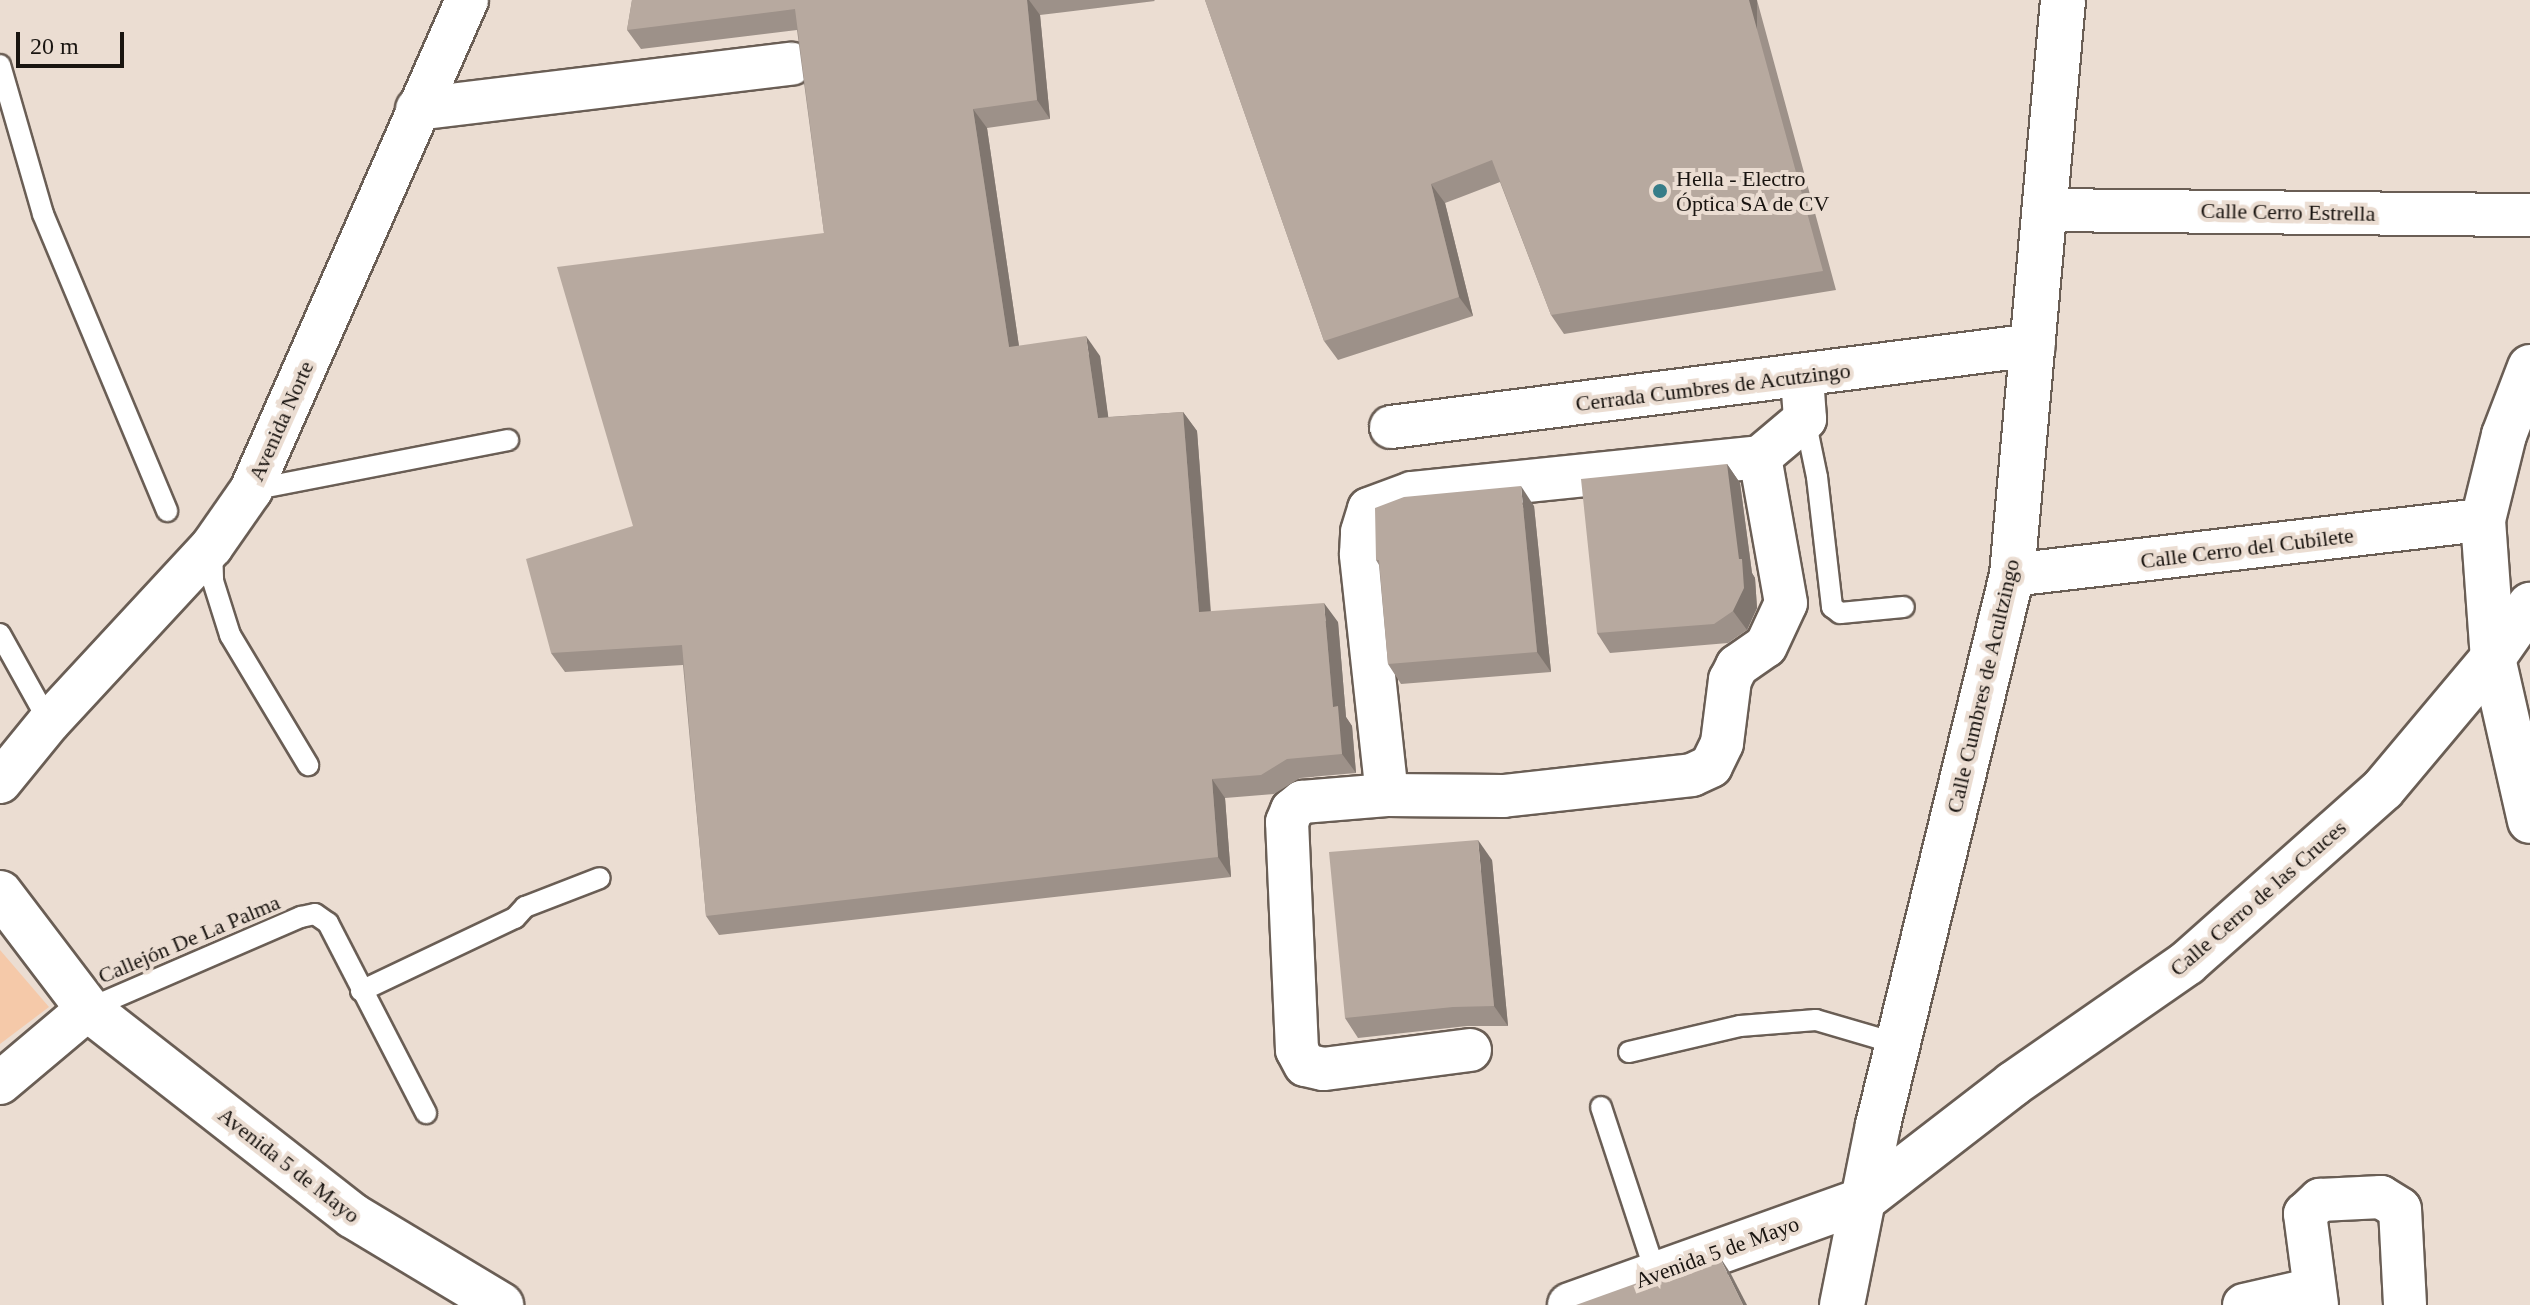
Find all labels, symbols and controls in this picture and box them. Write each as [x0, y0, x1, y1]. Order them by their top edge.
scale bar [20, 16, 128, 66]
text: 20 m [30, 33, 79, 59]
place label: Hella - Electro Óptica SA de CV [1676, 165, 1831, 216]
marker: Hella - Electro Óptica SA de CV [1651, 182, 1669, 200]
street label: Calle Cerro Estrella [2200, 197, 2376, 227]
street label: Avenida Norte [243, 357, 319, 485]
street label: Cerrada Cumbres de Acutzingo [1573, 357, 1853, 417]
street label: Calle Cerro del Cubilete [2139, 522, 2355, 574]
street label: Calle Cumbres de Acultzingo [1941, 556, 2025, 816]
street label: Calle Cerro de las Cruces [2165, 814, 2351, 982]
street label: Callejón De La Palma [94, 889, 284, 989]
street label: Avenida 5 de Mayo [213, 1102, 365, 1228]
street label: Avenida 5 de Mayo [1631, 1210, 1803, 1294]

